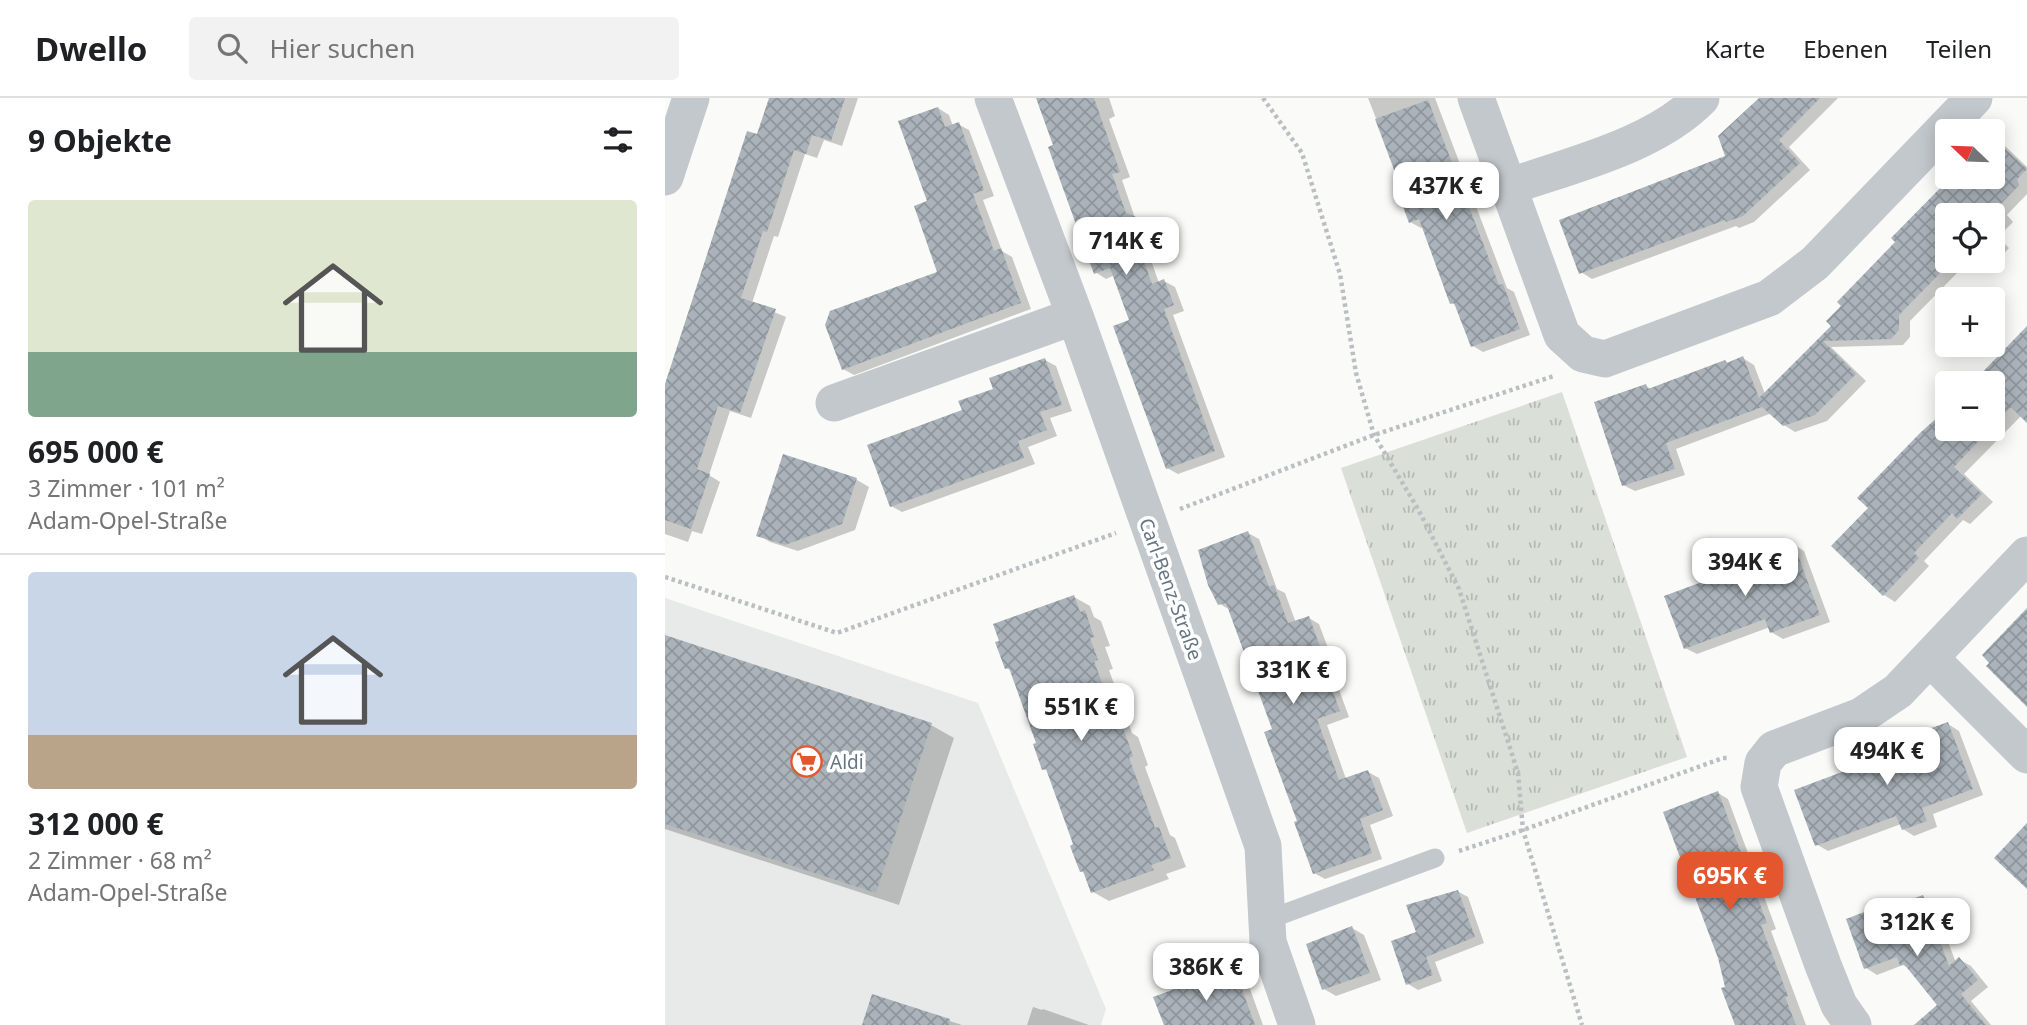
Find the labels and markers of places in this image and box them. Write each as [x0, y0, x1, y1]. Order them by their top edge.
pin: 437K € [1389, 162, 1503, 222]
pin: 714K € [1069, 218, 1183, 277]
pin: 394K € [1688, 538, 1802, 598]
pin: 331K € [1236, 646, 1350, 706]
pin: 551K € [1024, 684, 1138, 743]
pin: 494K € [1830, 728, 1944, 787]
supermarket icon: Aldi [790, 745, 824, 779]
place label: Aldi [830, 749, 864, 775]
pin: 695K € [1673, 852, 1787, 912]
pin: 312K € [1860, 898, 1974, 958]
pin: 386K € [1149, 944, 1263, 1003]

